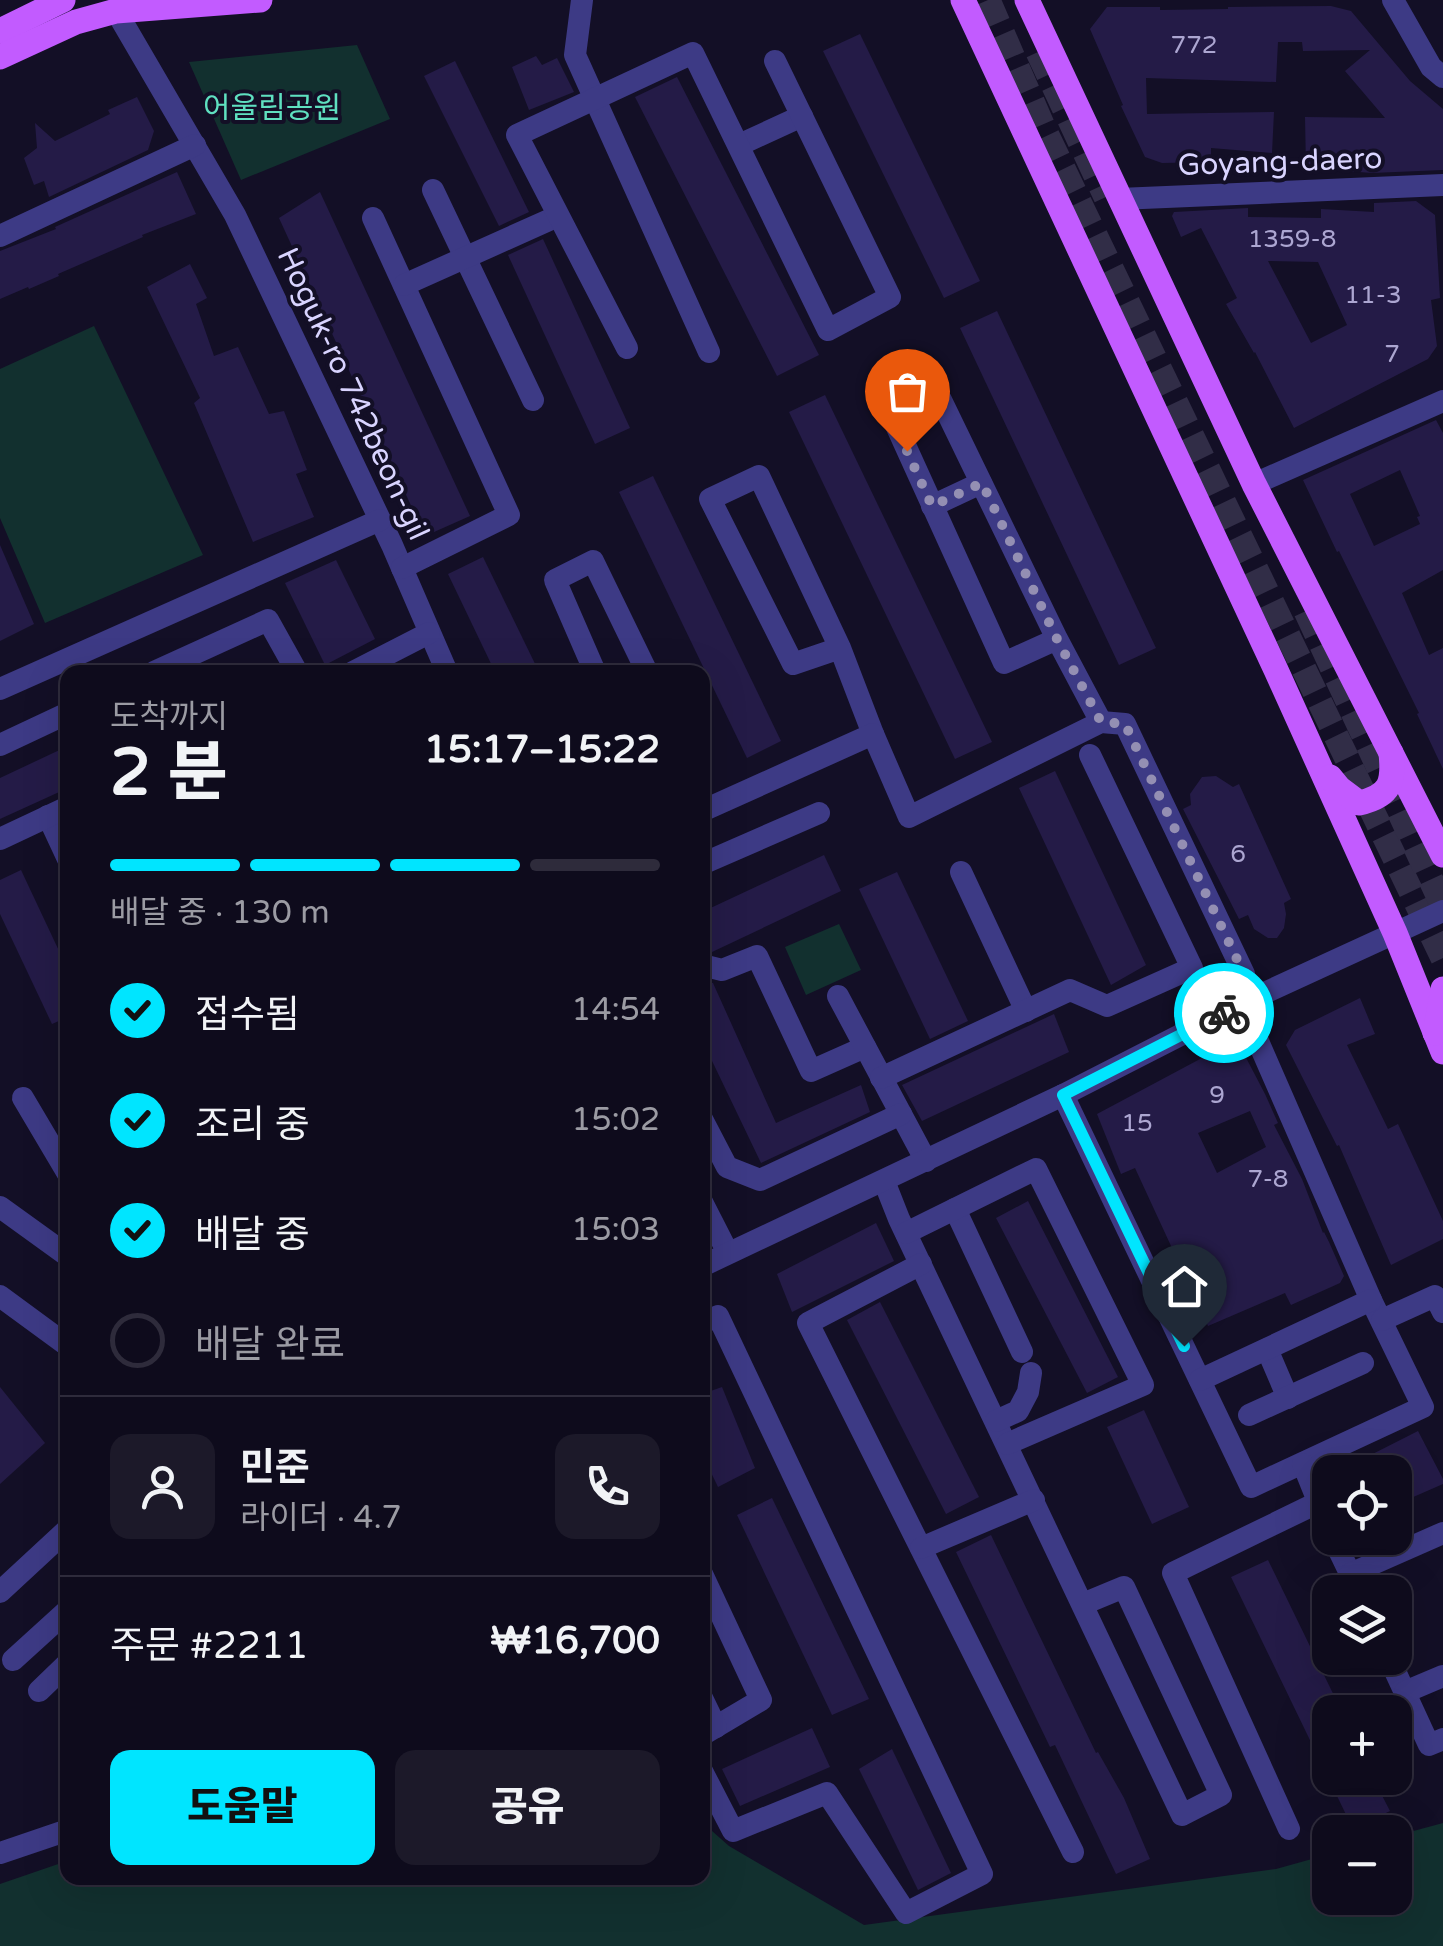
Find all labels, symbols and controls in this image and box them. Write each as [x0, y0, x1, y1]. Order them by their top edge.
house number: 772 [1170, 30, 1218, 60]
park label: 어울림공원 [203, 90, 341, 127]
street label: Goyang-daero [1177, 140, 1383, 184]
house number: 1359-8 [1248, 224, 1336, 254]
street label: Hoguk-ro 742beon-gil [269, 242, 437, 546]
house number: 11-3 [1344, 280, 1402, 310]
house number: 7 [1384, 339, 1400, 369]
pin [865, 349, 950, 452]
icon: bag [880, 364, 935, 419]
text: 도착까지 [110, 698, 228, 736]
text: 15:17–15:22 [424, 727, 660, 773]
text: 2 분 [110, 734, 228, 813]
house number: 6 [1230, 839, 1246, 869]
text: 배달 중 · 130 m [110, 894, 330, 932]
courier [1174, 963, 1274, 1063]
icon: check [110, 983, 165, 1038]
icon: bike [1197, 986, 1252, 1041]
text: 14:54 [571, 991, 660, 1029]
text: 접수됨 [195, 992, 300, 1038]
house number: 9 [1209, 1080, 1225, 1110]
icon: check [110, 1093, 165, 1148]
text: 15:02 [571, 1101, 660, 1139]
text: 조리 중 [195, 1102, 310, 1148]
house number: 15 [1121, 1108, 1153, 1138]
house number: 7-8 [1247, 1164, 1289, 1194]
icon: check [110, 1203, 165, 1258]
text: 15:03 [571, 1211, 660, 1249]
text: 배달 중 [195, 1212, 310, 1258]
pin [1142, 1244, 1227, 1347]
icon: home [1157, 1259, 1212, 1314]
text: 배달 완료 [195, 1322, 345, 1368]
button: person [110, 1434, 215, 1539]
button: phone [555, 1434, 660, 1539]
text: 민준 [240, 1445, 310, 1491]
map controls [1312, 1455, 1412, 1915]
button: locate [1312, 1455, 1412, 1555]
text: 라이더 · 4.7 [240, 1499, 401, 1537]
button: layers [1312, 1575, 1412, 1675]
text: ₩16,700 [490, 1618, 660, 1664]
text: 주문 #2211 [110, 1623, 309, 1669]
button: + [1312, 1695, 1412, 1795]
button: 도움말 [110, 1750, 375, 1865]
button: 공유 [395, 1750, 660, 1865]
button: − [1312, 1815, 1412, 1915]

